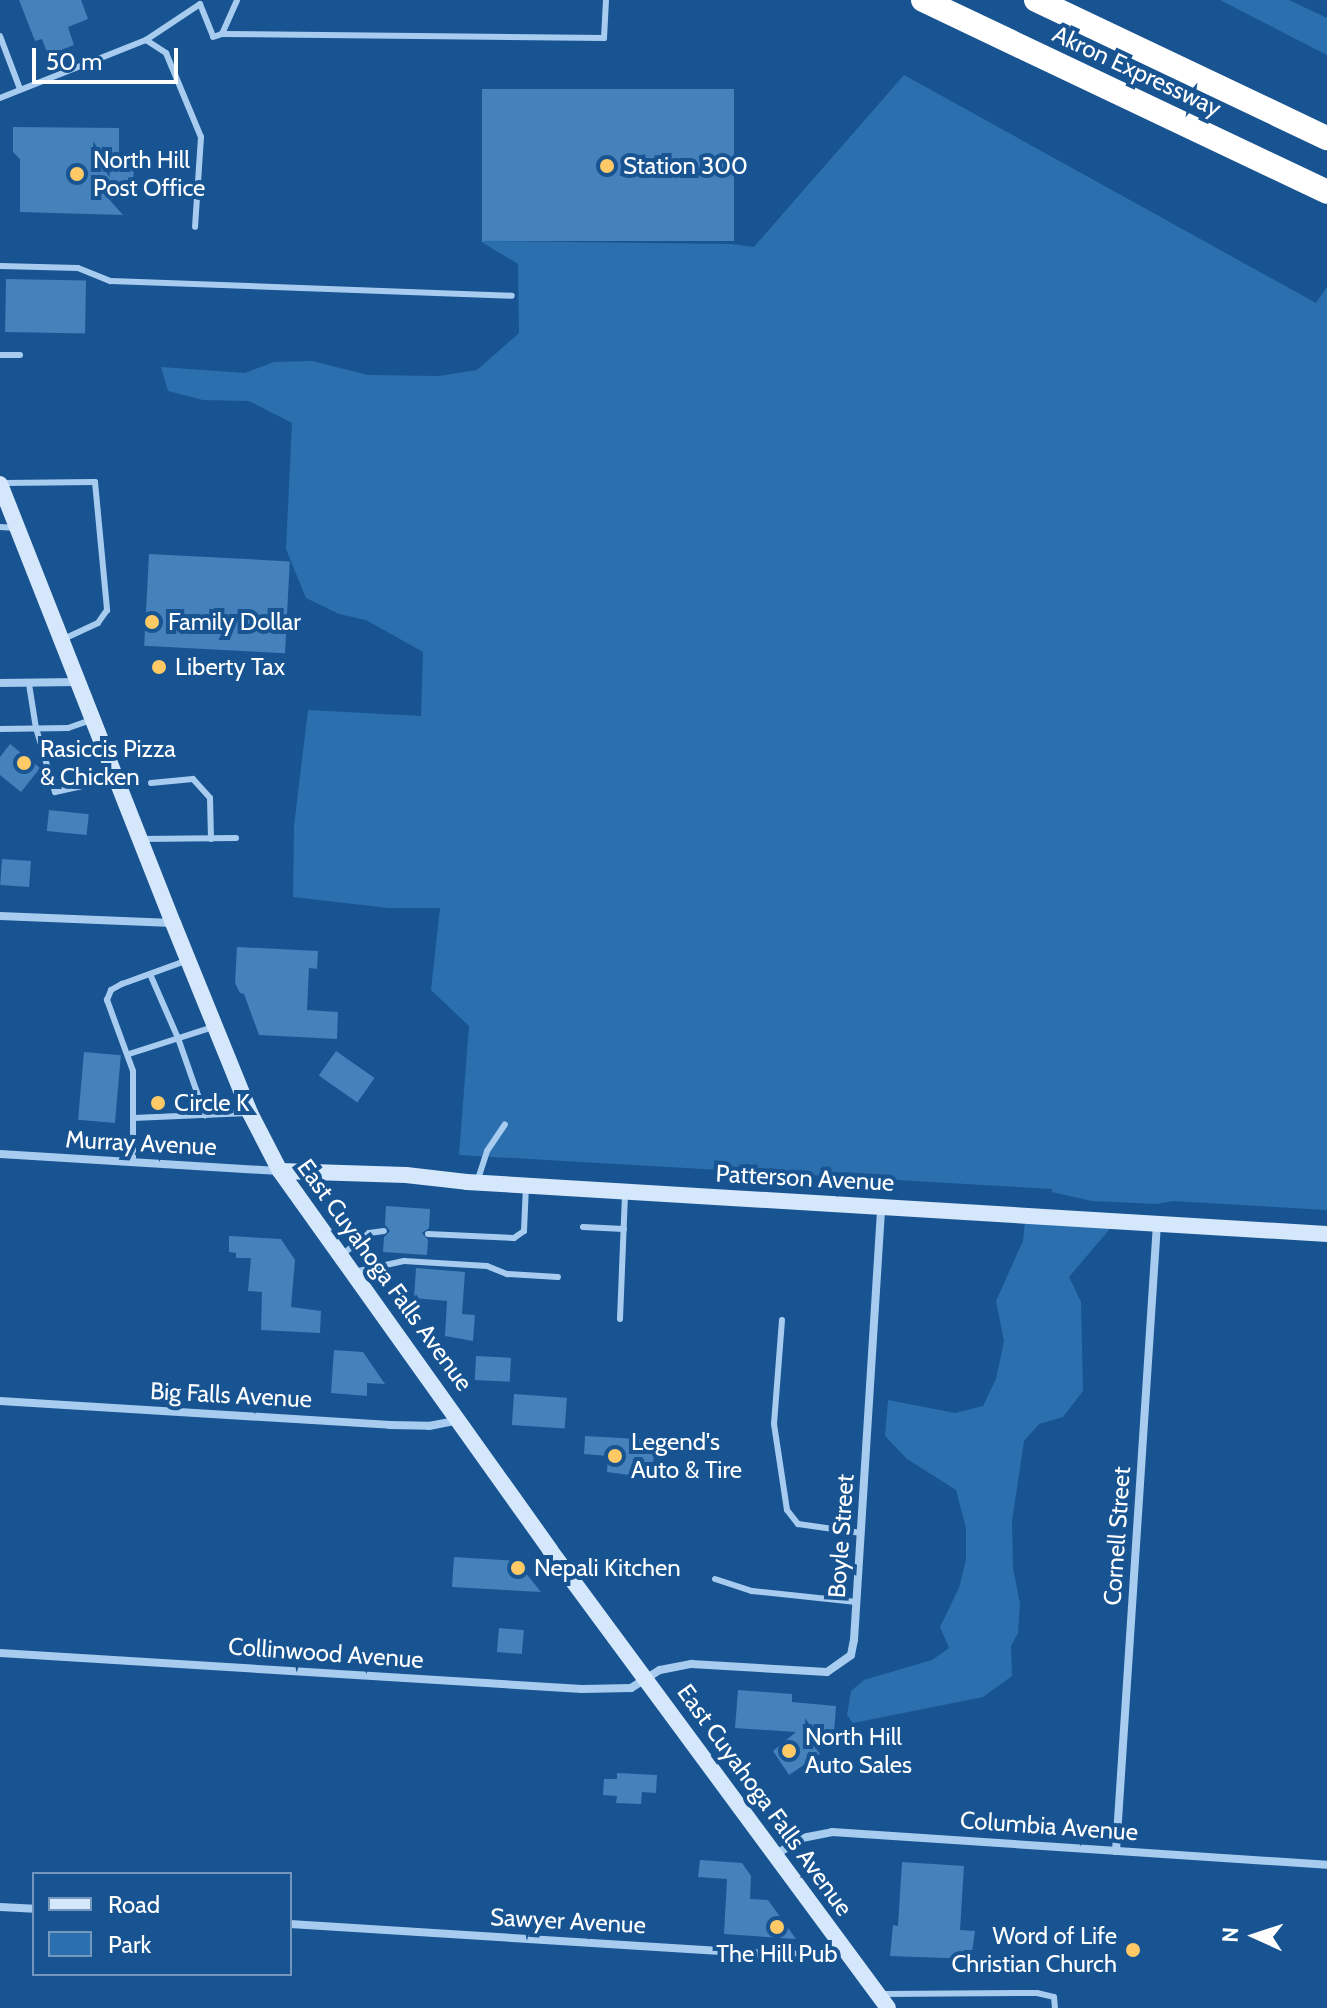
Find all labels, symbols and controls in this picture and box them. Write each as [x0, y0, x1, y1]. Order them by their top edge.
street label: Akron Expressway [1048, 19, 1226, 123]
scale bar [36, 32, 182, 82]
text: 50 m [46, 47, 102, 76]
place label: North Hill Post Office [93, 146, 205, 202]
place label: Station 300 [623, 152, 748, 180]
marker: Station 300 [598, 157, 616, 175]
marker: North Hill Post Office [68, 165, 86, 183]
place label: Family Dollar [168, 608, 301, 636]
marker: Family Dollar [143, 613, 161, 631]
place label: Liberty Tax [175, 653, 285, 681]
marker: Liberty Tax [150, 658, 168, 676]
place label: Rasiccis Pizza & Chicken [40, 735, 176, 791]
marker: Rasiccis Pizza & Chicken [15, 754, 33, 772]
place label: Circle K [174, 1089, 250, 1117]
marker: Circle K [149, 1094, 167, 1112]
street label: Murray Avenue [65, 1125, 217, 1161]
street label: East Cuyahoga Falls Avenue [291, 1154, 479, 1396]
street label: Patterson Avenue [715, 1159, 895, 1197]
street label: Big Falls Avenue [149, 1376, 313, 1414]
place label: Legend's Auto & Tire [631, 1428, 742, 1484]
marker: Legend's Auto & Tire [606, 1447, 624, 1465]
street label: Cornell Street [1098, 1465, 1136, 1607]
street label: Boyle Street [822, 1473, 860, 1599]
place label: Nepali Kitchen [534, 1554, 681, 1582]
marker: Nepali Kitchen [509, 1559, 527, 1577]
street label: Collinwood Avenue [227, 1632, 425, 1674]
street label: East Cuyahoga Falls Avenue [671, 1679, 859, 1921]
place label: North Hill Auto Sales [805, 1723, 912, 1779]
marker: North Hill Auto Sales [780, 1742, 798, 1760]
street label: Columbia Avenue [959, 1805, 1139, 1847]
legend [32, 1872, 292, 1976]
text: Road [108, 1890, 160, 1919]
north arrow [1215, 1896, 1295, 1976]
street label: Sawyer Avenue [489, 1903, 647, 1939]
marker: The Hill Pub [768, 1918, 786, 1936]
place label: Word of Life Christian Church [952, 1922, 1117, 1978]
text: N [1217, 1926, 1244, 1943]
text: Park [108, 1930, 151, 1959]
place label: The Hill Pub [716, 1940, 838, 1968]
marker: Word of Life Christian Church [1124, 1941, 1142, 1959]

